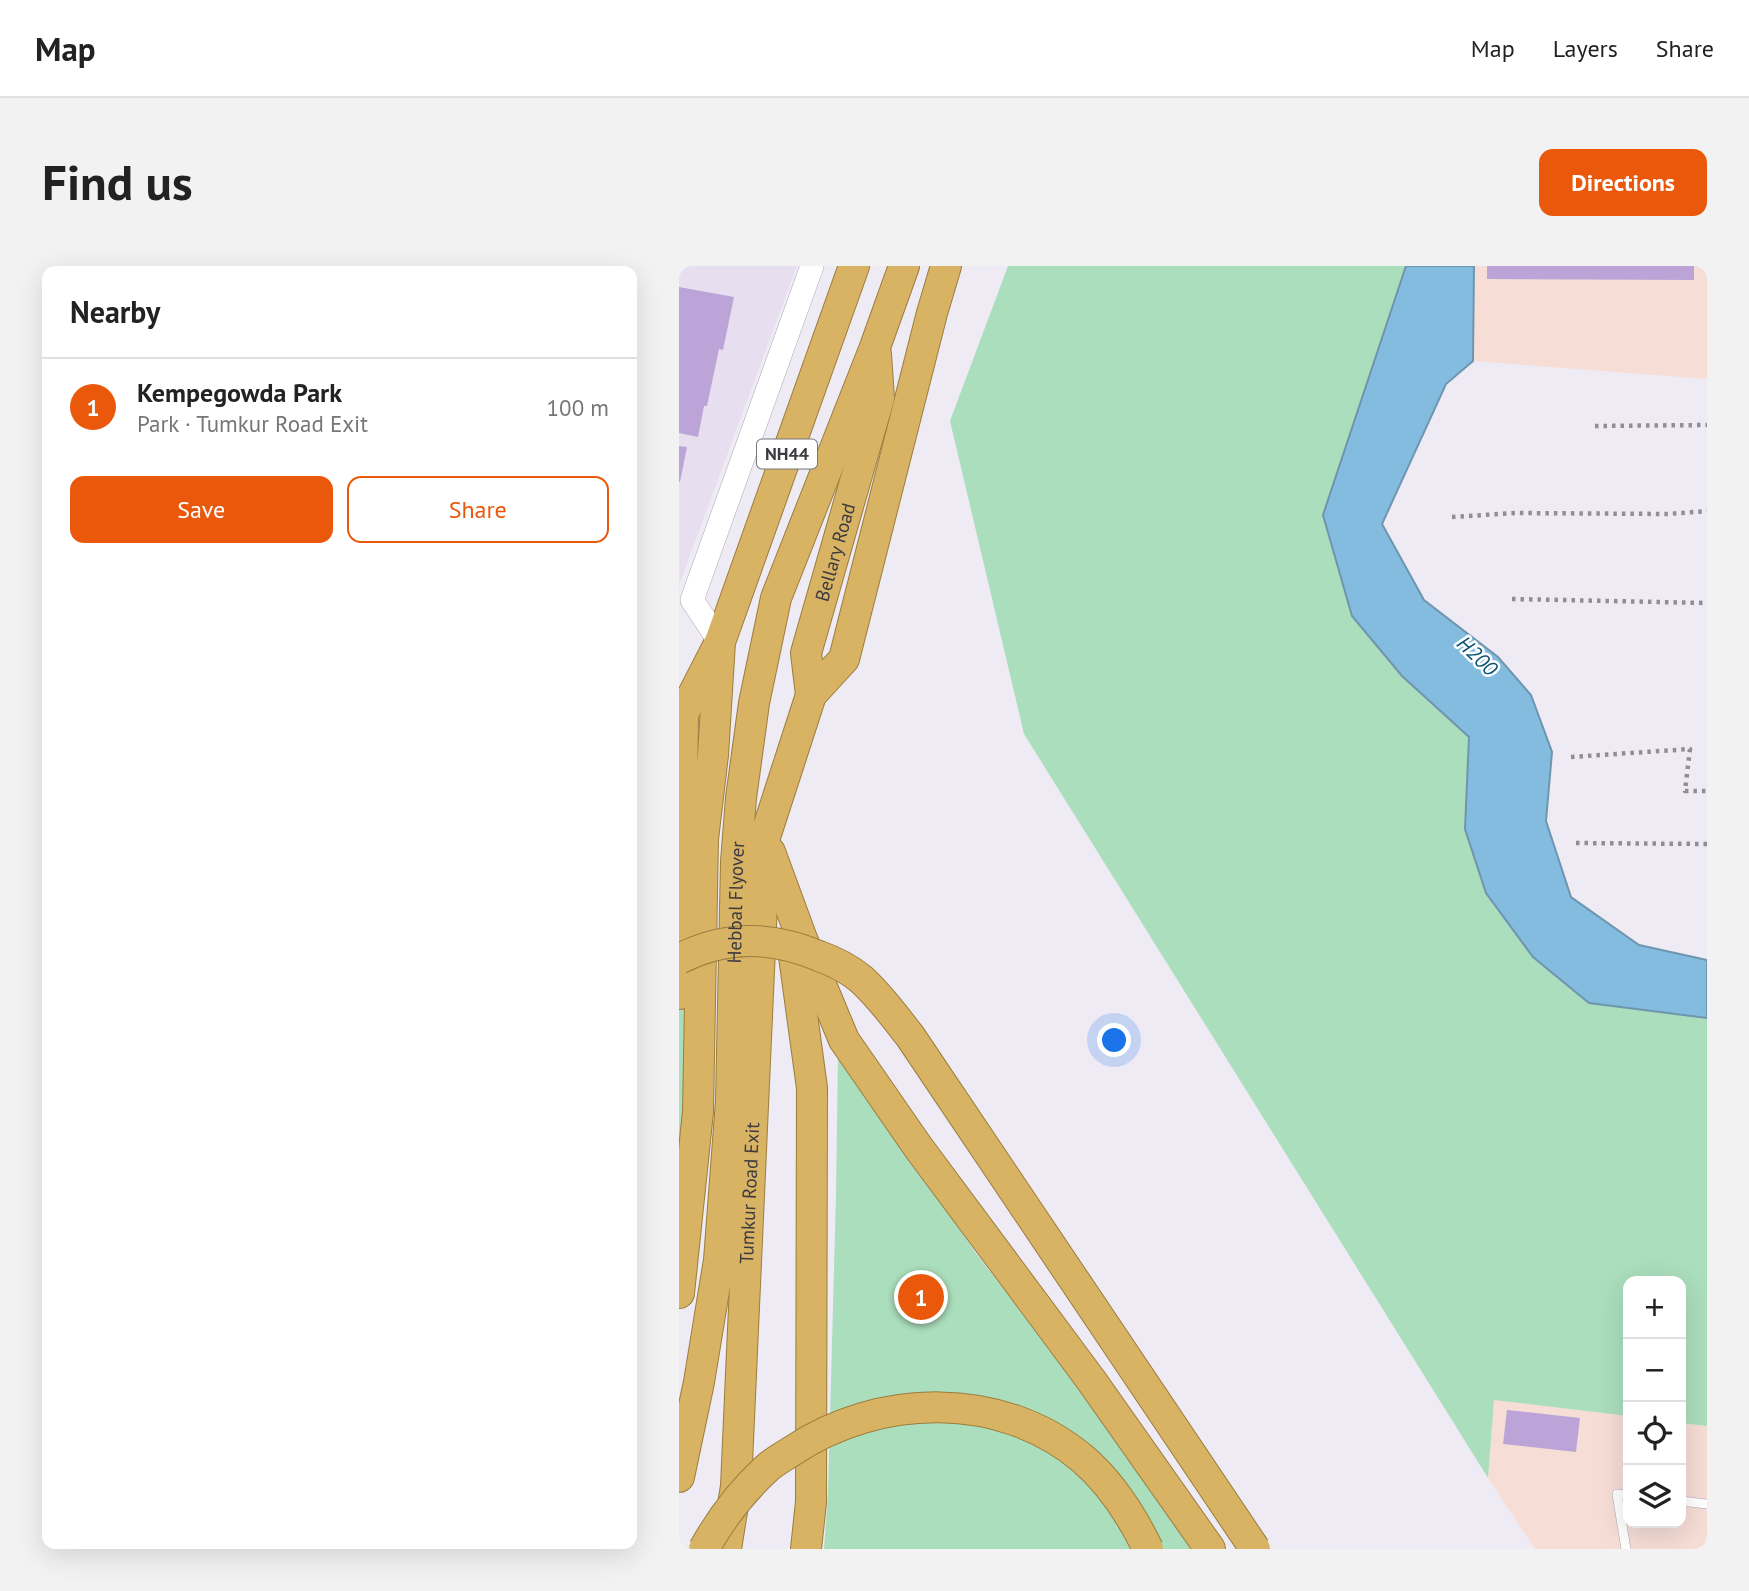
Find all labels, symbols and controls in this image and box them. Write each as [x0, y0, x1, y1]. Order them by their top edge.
text: Map [35, 27, 96, 70]
text: Map [1471, 33, 1515, 64]
text: Layers [1553, 33, 1618, 64]
text: Share [1656, 33, 1714, 64]
button: Directions [1539, 149, 1707, 216]
text: Find us [42, 150, 193, 214]
text: Nearby [70, 292, 160, 331]
text: Kempegowda Park [137, 376, 342, 409]
text: 1 [86, 393, 100, 422]
text: 100 m [547, 393, 609, 422]
text: Park · Tumkur Road Exit [137, 409, 368, 438]
road number: NH44 [757, 440, 817, 468]
button: Save [70, 476, 333, 543]
button: Share [347, 476, 609, 543]
street label: Bellary Road [809, 500, 860, 604]
water label: H200 [1451, 630, 1504, 682]
street label: Hebbal Flyover [722, 840, 750, 964]
your location [1097, 1023, 1131, 1057]
street label: Tumkur Road Exit [734, 1121, 764, 1265]
pin: 1 [898, 1271, 944, 1323]
map controls [1623, 1276, 1686, 1528]
button: + [1623, 1276, 1686, 1339]
button: − [1623, 1339, 1686, 1402]
button: locate [1623, 1402, 1686, 1465]
button: layers [1623, 1465, 1686, 1528]

